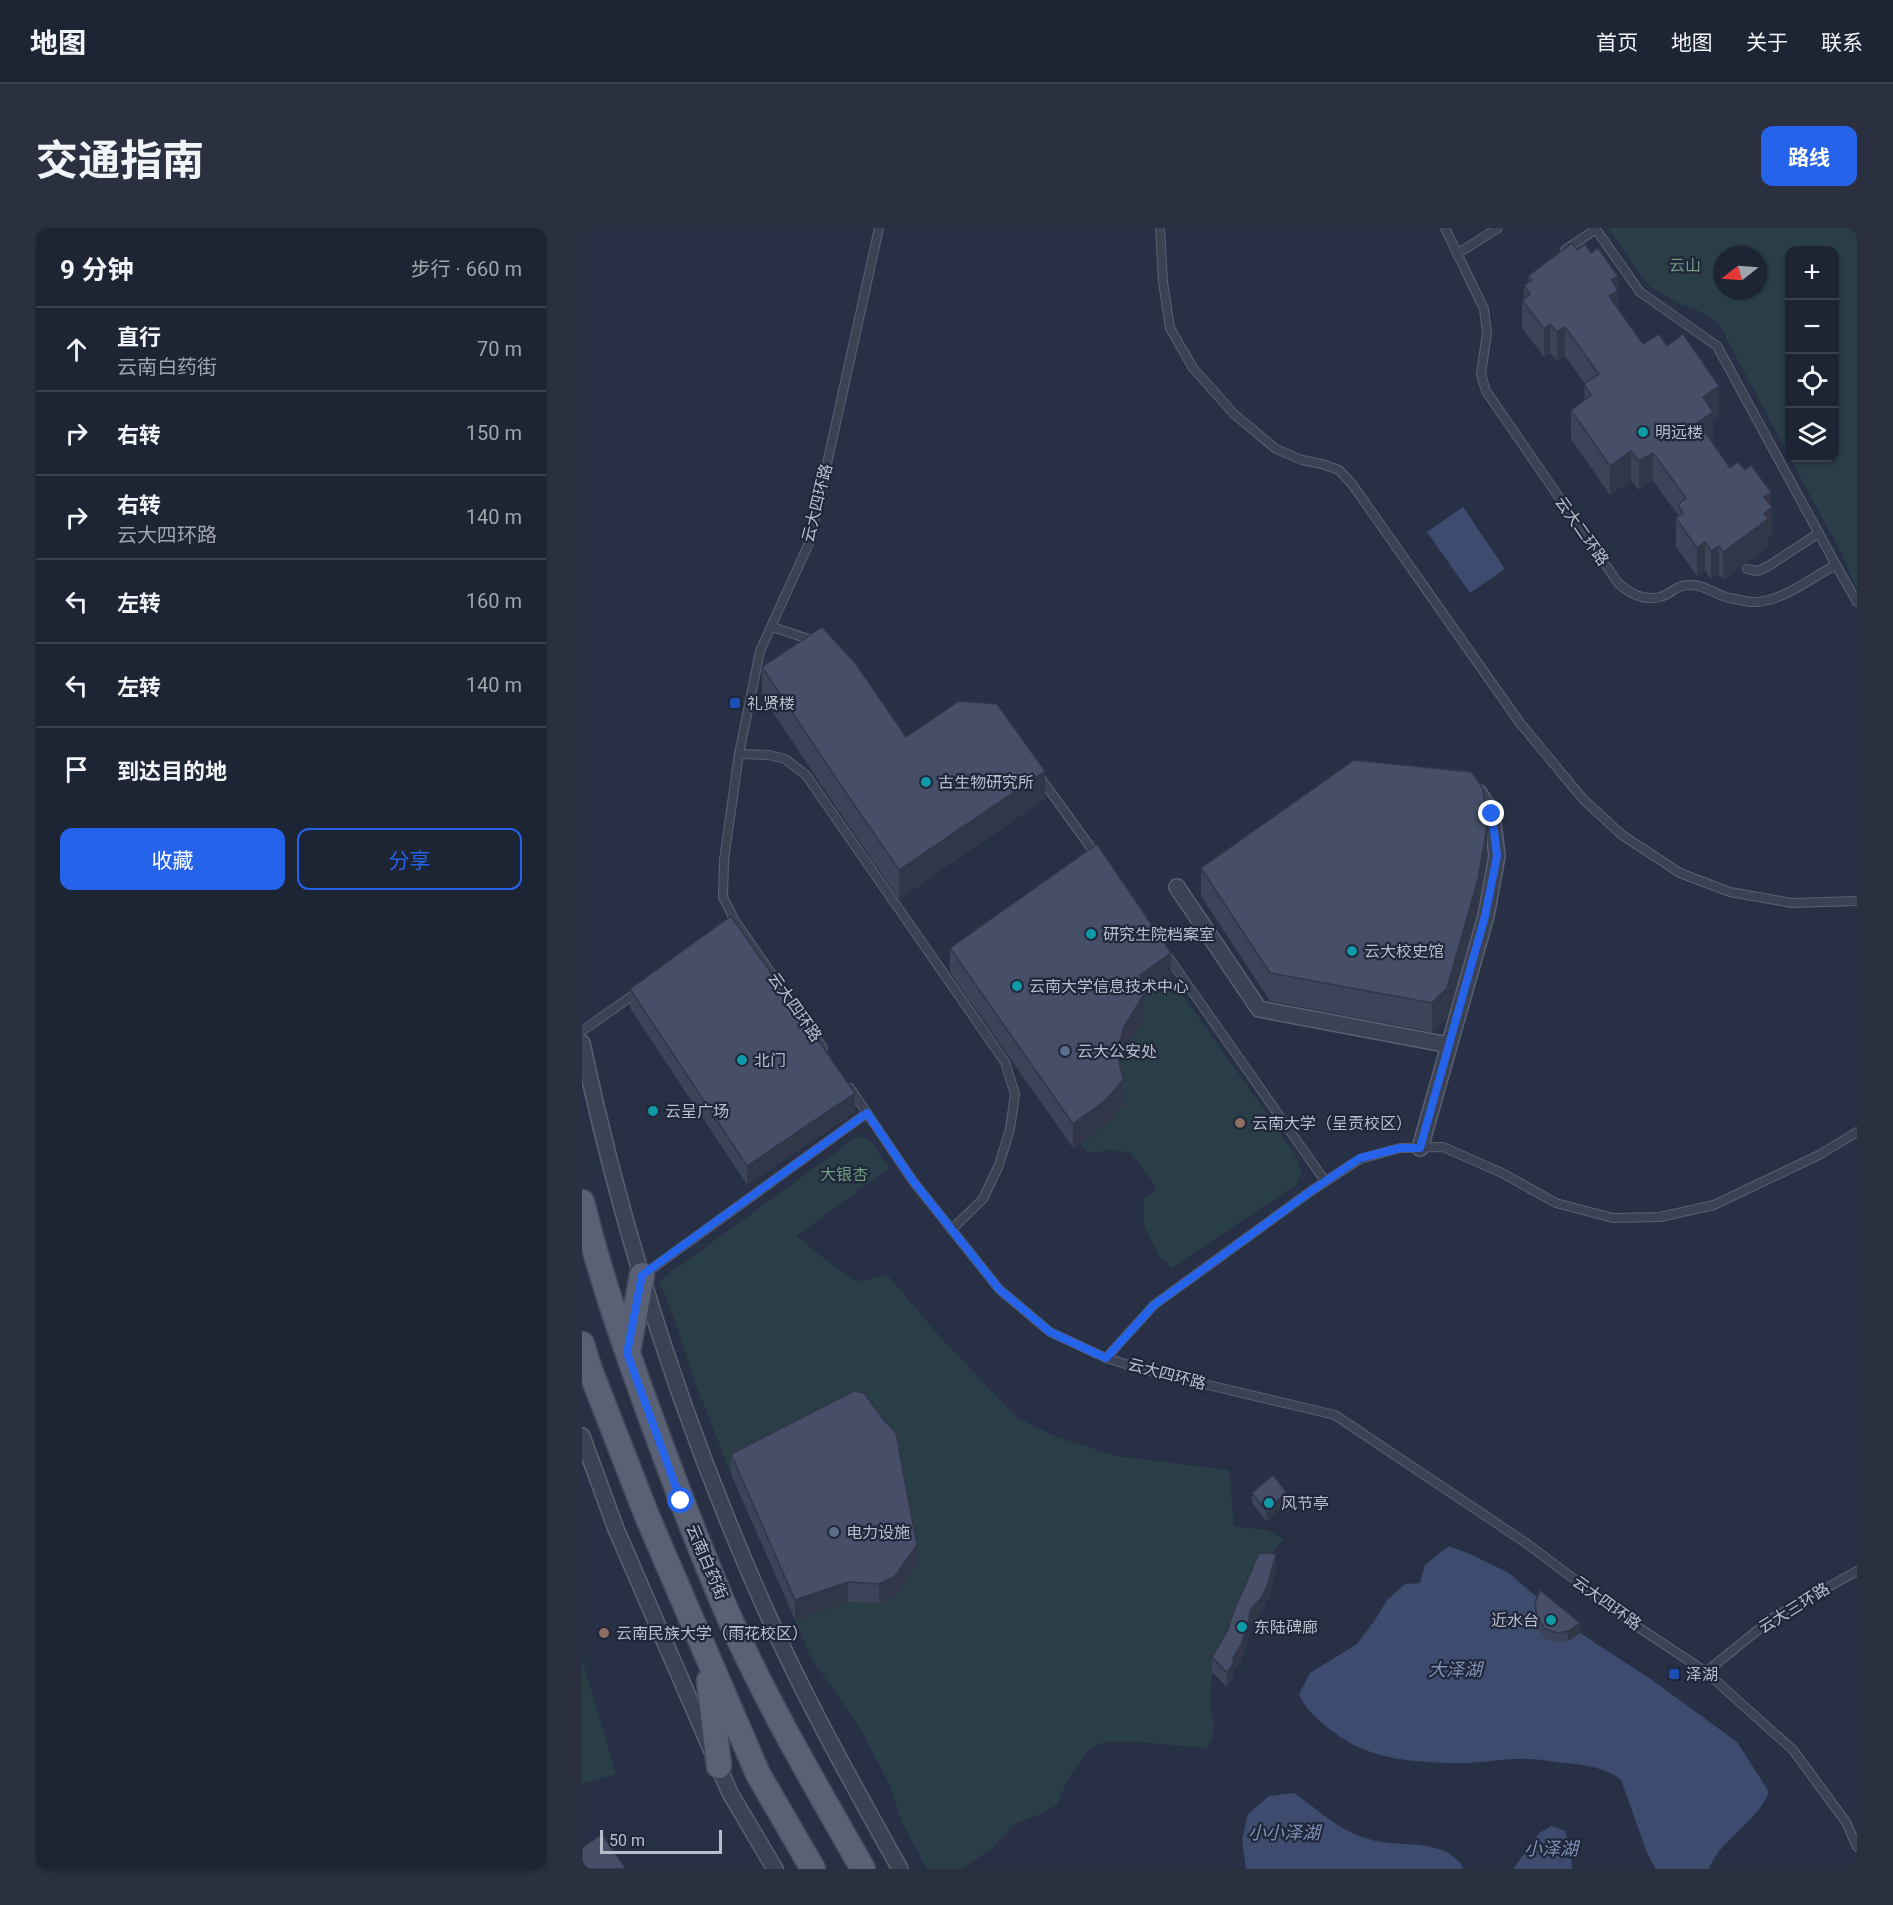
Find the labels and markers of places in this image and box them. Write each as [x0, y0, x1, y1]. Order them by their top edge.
place label: 明远楼 [1655, 423, 1703, 442]
marker: 明远楼 [1636, 425, 1650, 439]
place label: 礼贤楼 [747, 694, 795, 713]
marker: 礼贤楼 [728, 696, 742, 710]
place label: 古生物研究所 [938, 773, 1034, 792]
marker: 古生物研究所 [919, 775, 933, 789]
place label: 研究生院档案室 [1103, 925, 1215, 944]
marker: 研究生院档案室 [1084, 927, 1098, 941]
place label: 云大校史馆 [1364, 942, 1444, 961]
marker: 云大校史馆 [1345, 944, 1359, 958]
place label: 云南大学信息技术中心 [1029, 977, 1189, 996]
marker: 云南大学信息技术中心 [1010, 979, 1024, 993]
place label: 云大公安处 [1077, 1042, 1157, 1061]
marker: 云大公安处 [1058, 1044, 1072, 1058]
place label: 北门 [754, 1051, 786, 1070]
marker: 北门 [735, 1053, 749, 1067]
place label: 云呈广场 [665, 1102, 729, 1121]
marker: 云呈广场 [646, 1104, 660, 1118]
place label: 云南大学（呈贡校区） [1252, 1114, 1412, 1133]
marker: 云南大学（呈贡校区） [1233, 1116, 1247, 1130]
place label: 风节亭 [1281, 1494, 1329, 1513]
marker: 风节亭 [1262, 1496, 1276, 1510]
place label: 电力设施 [846, 1523, 910, 1542]
marker: 电力设施 [827, 1525, 841, 1539]
place label: 近水台 [1491, 1611, 1539, 1630]
marker: 近水台 [1544, 1613, 1558, 1627]
place label: 东陆碑廊 [1254, 1618, 1318, 1637]
marker: 东陆碑廊 [1235, 1620, 1249, 1634]
place label: 云南民族大学（雨花校区） [616, 1624, 808, 1643]
marker: 云南民族大学（雨花校区） [597, 1626, 611, 1640]
place label: 泽湖 [1686, 1665, 1718, 1684]
marker: 泽湖 [1667, 1667, 1681, 1681]

